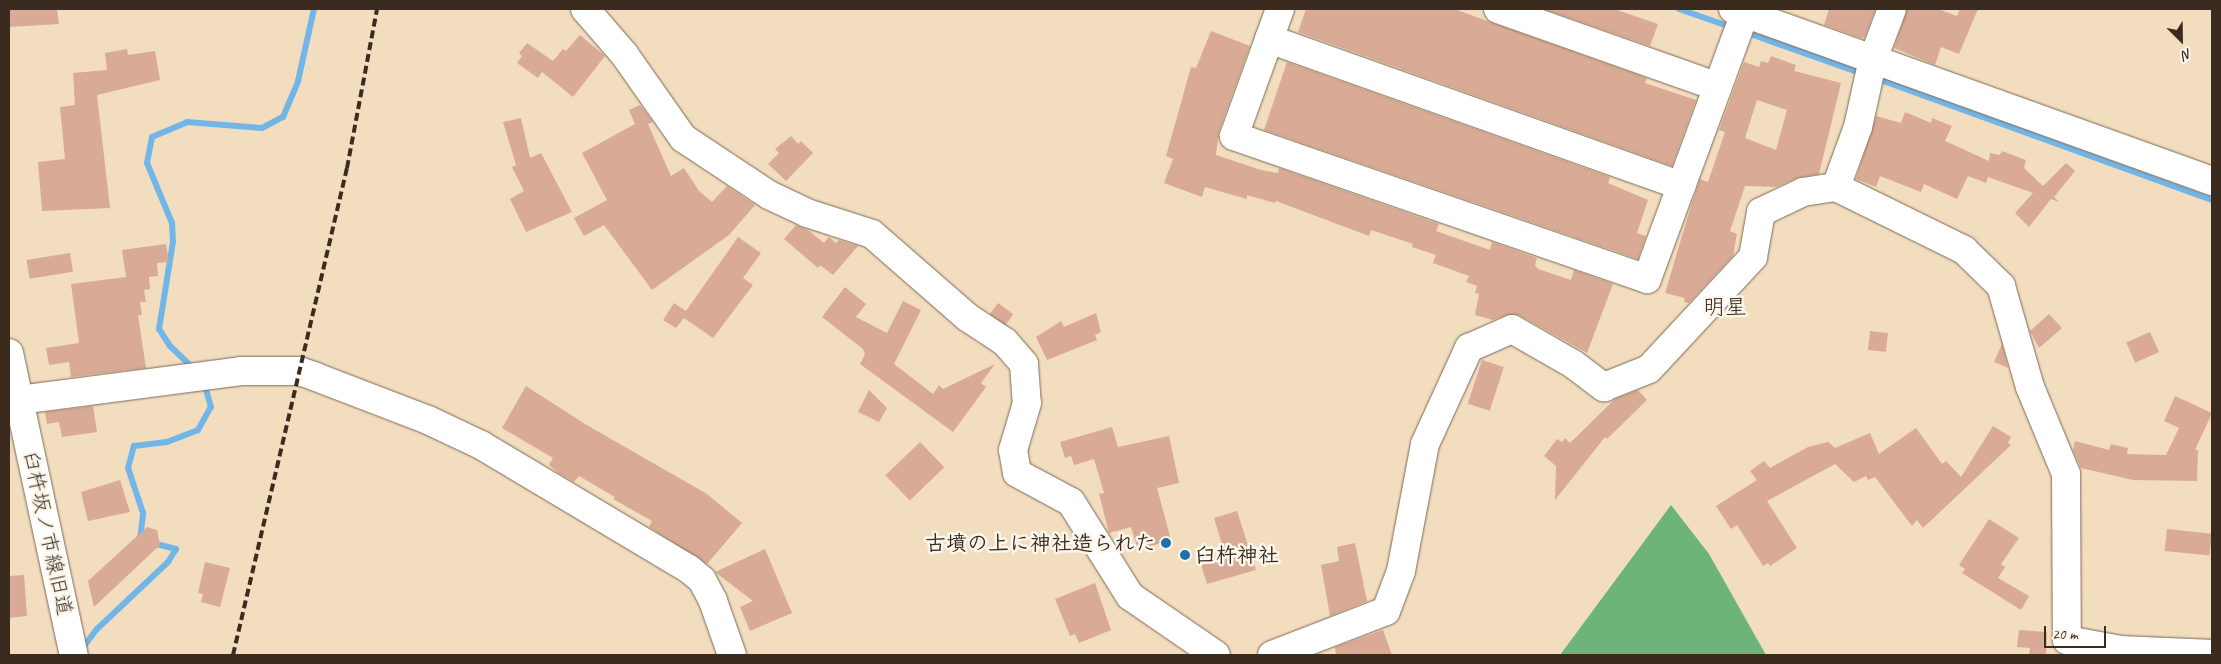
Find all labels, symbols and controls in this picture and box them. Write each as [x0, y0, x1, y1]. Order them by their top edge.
north arrow [2156, 15, 2206, 65]
text: N [2180, 45, 2194, 64]
district label: 明星 [1703, 295, 1747, 321]
street label: 臼杵坂ノ市線旧道 [18, 448, 78, 618]
place label: 古墳の上に神社造られた [925, 530, 1156, 556]
marker: 古墳の上に神社造られた [1160, 537, 1172, 549]
place label: 臼杵神社 [1195, 542, 1279, 568]
marker: 臼杵神社 [1179, 549, 1191, 561]
scale bar [2046, 616, 2108, 648]
text: 20 m [2052, 625, 2078, 644]

